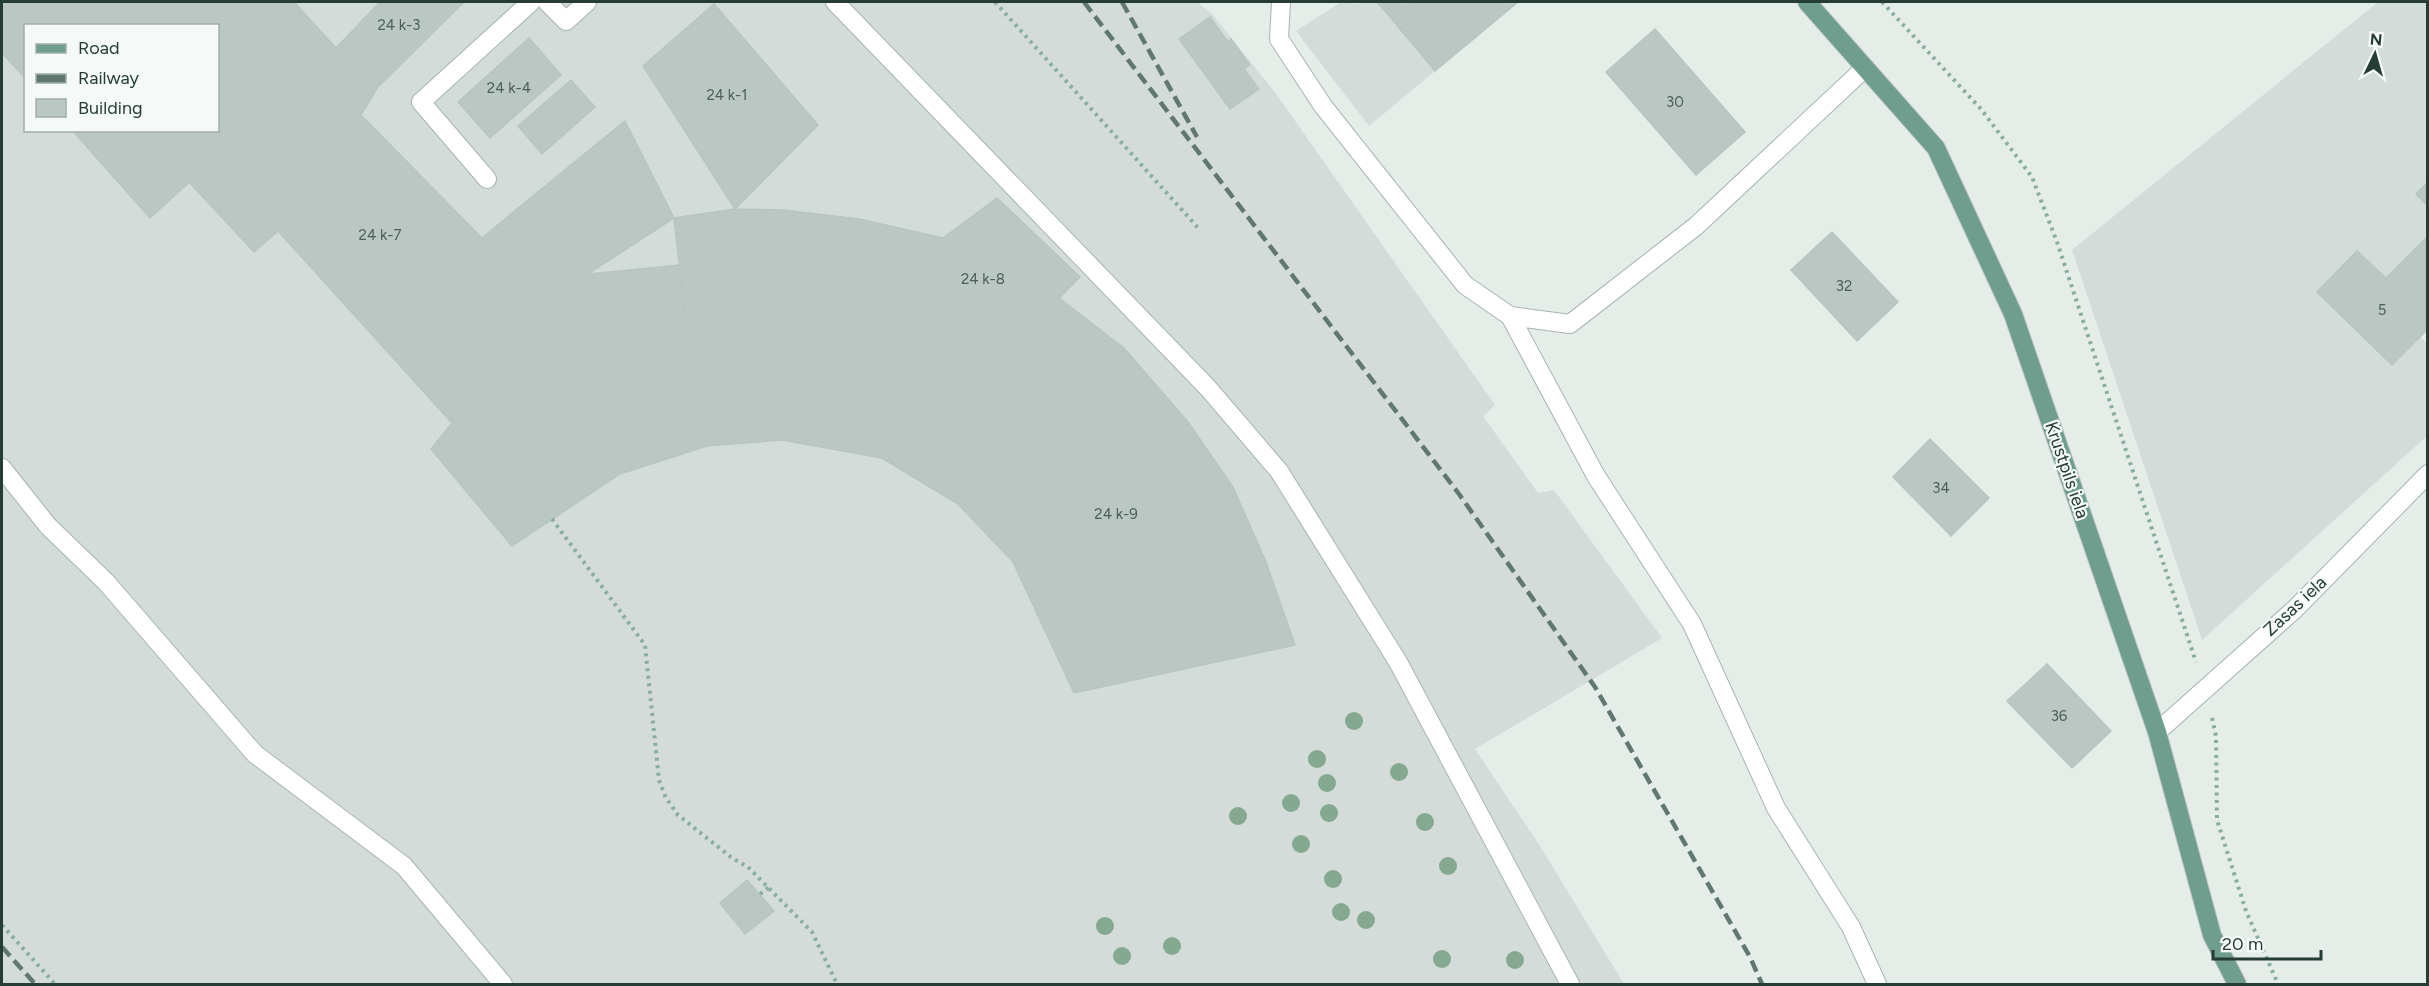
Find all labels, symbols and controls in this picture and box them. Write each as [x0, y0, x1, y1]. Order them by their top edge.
house number: 24 k-3 [377, 16, 421, 34]
legend [24, 24, 219, 132]
north arrow [2345, 24, 2405, 84]
text: N [2369, 30, 2383, 50]
text: Road [78, 37, 119, 59]
text: Railway [78, 67, 140, 89]
house number: 24 k-4 [487, 79, 531, 97]
house number: 24 k-1 [706, 86, 748, 104]
house number: 30 [1666, 93, 1684, 111]
text: Building [78, 97, 143, 119]
house number: 24 k-7 [359, 226, 402, 244]
house number: 24 k-8 [961, 270, 1005, 288]
house number: 32 [1836, 277, 1852, 295]
house number: 5 [2378, 301, 2386, 319]
street label: Krustpils iela [2040, 419, 2094, 521]
house number: 34 [1932, 479, 1950, 497]
house number: 24 k-9 [1094, 505, 1138, 523]
street label: Zasas iela [2259, 571, 2331, 641]
house number: 36 [2051, 707, 2068, 725]
scale bar [2213, 923, 2321, 961]
text: 20 m [2222, 933, 2263, 955]

